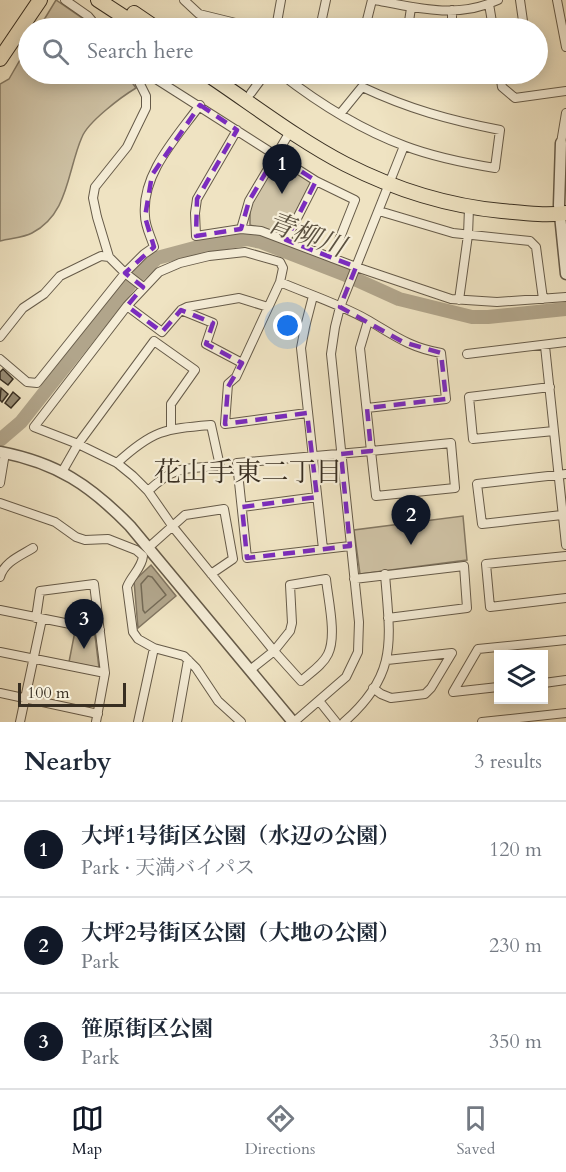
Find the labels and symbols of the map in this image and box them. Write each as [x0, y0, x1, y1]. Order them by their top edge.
pin: 1 [262, 144, 302, 194]
water label: 青柳川 [262, 204, 353, 267]
your location [273, 311, 302, 340]
district label: 花山手東二丁目 [154, 454, 343, 491]
pin: 2 [392, 496, 430, 545]
pin: 3 [64, 600, 104, 649]
scale bar [18, 680, 126, 708]

